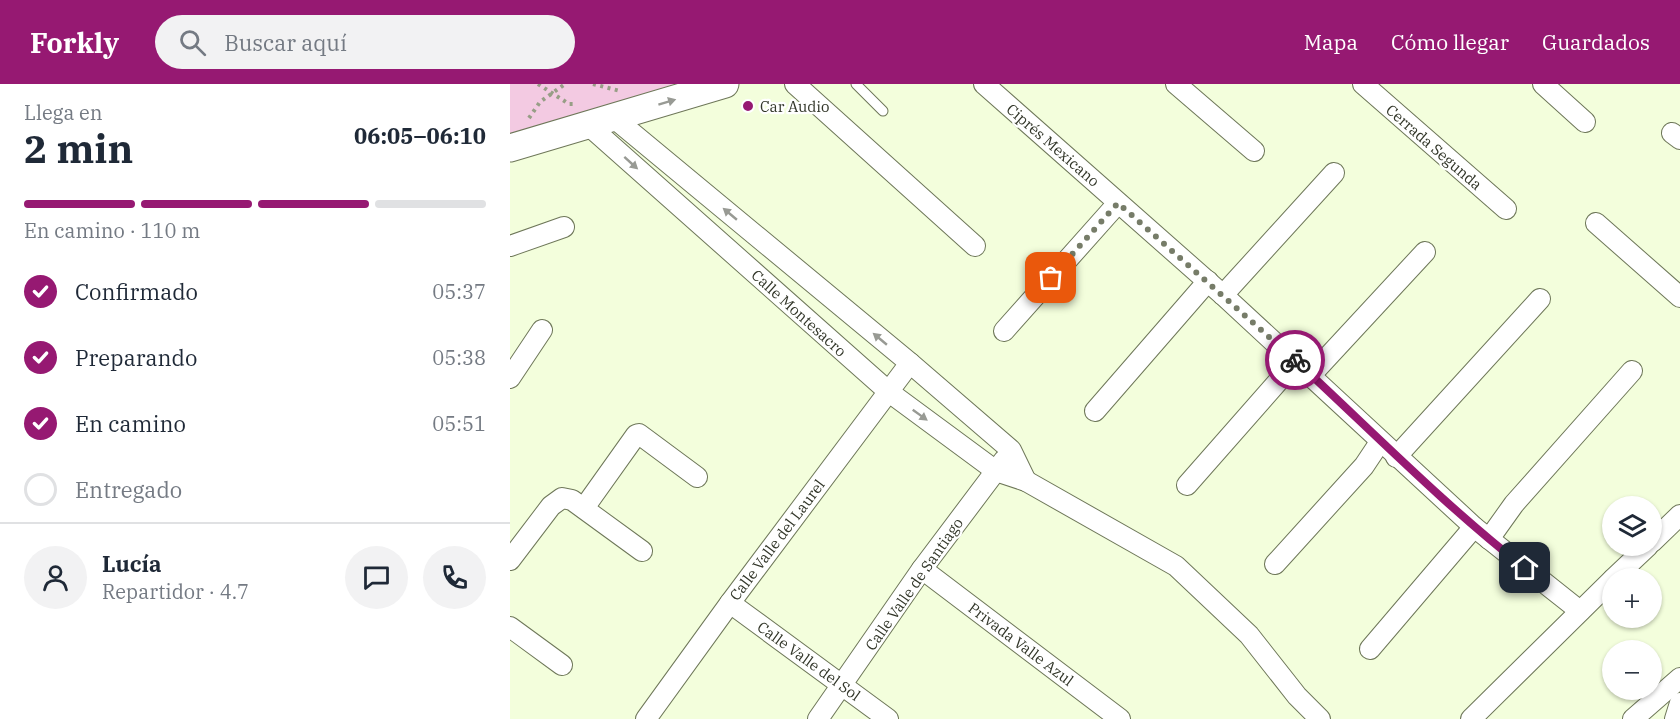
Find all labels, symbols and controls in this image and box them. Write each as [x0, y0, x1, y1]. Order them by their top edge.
search box [155, 15, 575, 69]
text: Forkly [30, 24, 119, 61]
icon: search [176, 26, 209, 59]
text: Buscar aquí [224, 28, 347, 57]
text: Mapa [1304, 28, 1358, 56]
text: Cómo llegar [1391, 28, 1509, 56]
text: Guardados [1542, 28, 1650, 56]
one-way arrow [658, 97, 676, 106]
place label: Car Audio [760, 97, 829, 116]
text: Llega en [24, 99, 102, 126]
marker: Car Audio [741, 99, 755, 113]
street label: Ciprés Mexicano [1003, 99, 1103, 191]
street label: Cerrada Segunda [1382, 100, 1486, 194]
text: 06:05–06:10 [354, 121, 486, 150]
text: 2 min [24, 123, 133, 174]
one-way arrow [623, 156, 638, 170]
one-way arrow [723, 208, 738, 221]
text: En camino · 110 m [24, 217, 200, 244]
pin [1025, 252, 1076, 303]
icon: bag [1034, 261, 1067, 294]
street label: Calle Montesacro [748, 265, 850, 361]
icon: check [24, 275, 57, 308]
text: Confirmado [75, 277, 198, 306]
text: 05:37 [432, 278, 486, 305]
courier [1265, 330, 1325, 390]
one-way arrow [873, 333, 888, 345]
icon: check [24, 341, 57, 374]
text: Preparando [75, 343, 197, 372]
text: 05:38 [432, 344, 486, 371]
icon: bike [1279, 344, 1312, 377]
icon: check [24, 407, 57, 440]
text: En camino [75, 409, 186, 438]
one-way arrow [912, 409, 928, 421]
text: 05:51 [432, 410, 486, 437]
text: Entregado [75, 475, 182, 504]
street label: Calle Valle del Laurel [725, 476, 829, 604]
map controls [1602, 496, 1662, 700]
button: layers [1602, 496, 1662, 556]
street label: Calle Valle de Santiago [861, 514, 967, 654]
pin [1499, 542, 1550, 593]
button: person [24, 546, 87, 609]
button: chat [345, 546, 408, 609]
button: phone [423, 546, 486, 609]
text: Lucía [102, 549, 162, 578]
icon: home [1508, 551, 1541, 584]
button: + [1602, 568, 1662, 628]
text: Repartidor · 4.7 [102, 578, 249, 605]
street label: Privada Valle Azul [965, 598, 1077, 690]
street label: Calle Valle del Sol [754, 617, 864, 705]
button: − [1602, 640, 1662, 700]

